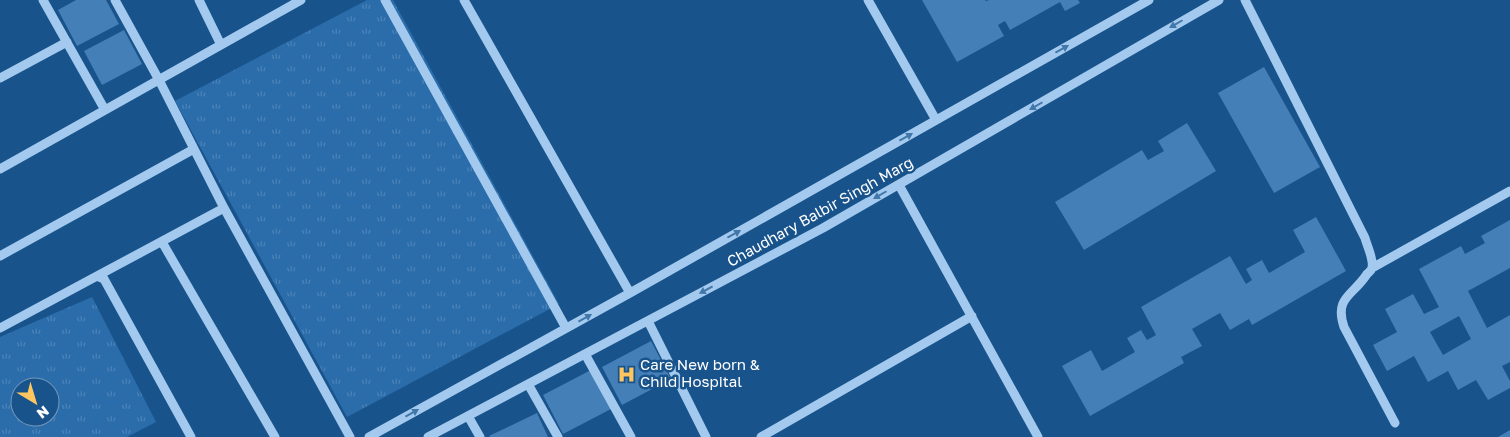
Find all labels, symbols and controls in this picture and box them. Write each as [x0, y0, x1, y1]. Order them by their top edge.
one-way arrow [1170, 20, 1183, 29]
one-way arrow [1055, 45, 1070, 53]
one-way arrow [1029, 101, 1042, 110]
one-way arrow [899, 133, 912, 142]
street label: Chaudhary Balbir Singh Marg [723, 152, 916, 270]
one-way arrow [873, 191, 886, 200]
one-way arrow [727, 230, 740, 239]
one-way arrow [699, 286, 713, 294]
one-way arrow [578, 313, 591, 322]
place label: Care New born & Child Hospital [640, 355, 760, 390]
hospital icon: Care New born & Child Hospital [616, 364, 636, 384]
north arrow [10, 377, 60, 427]
text: N [34, 403, 53, 423]
one-way arrow [405, 409, 419, 418]

